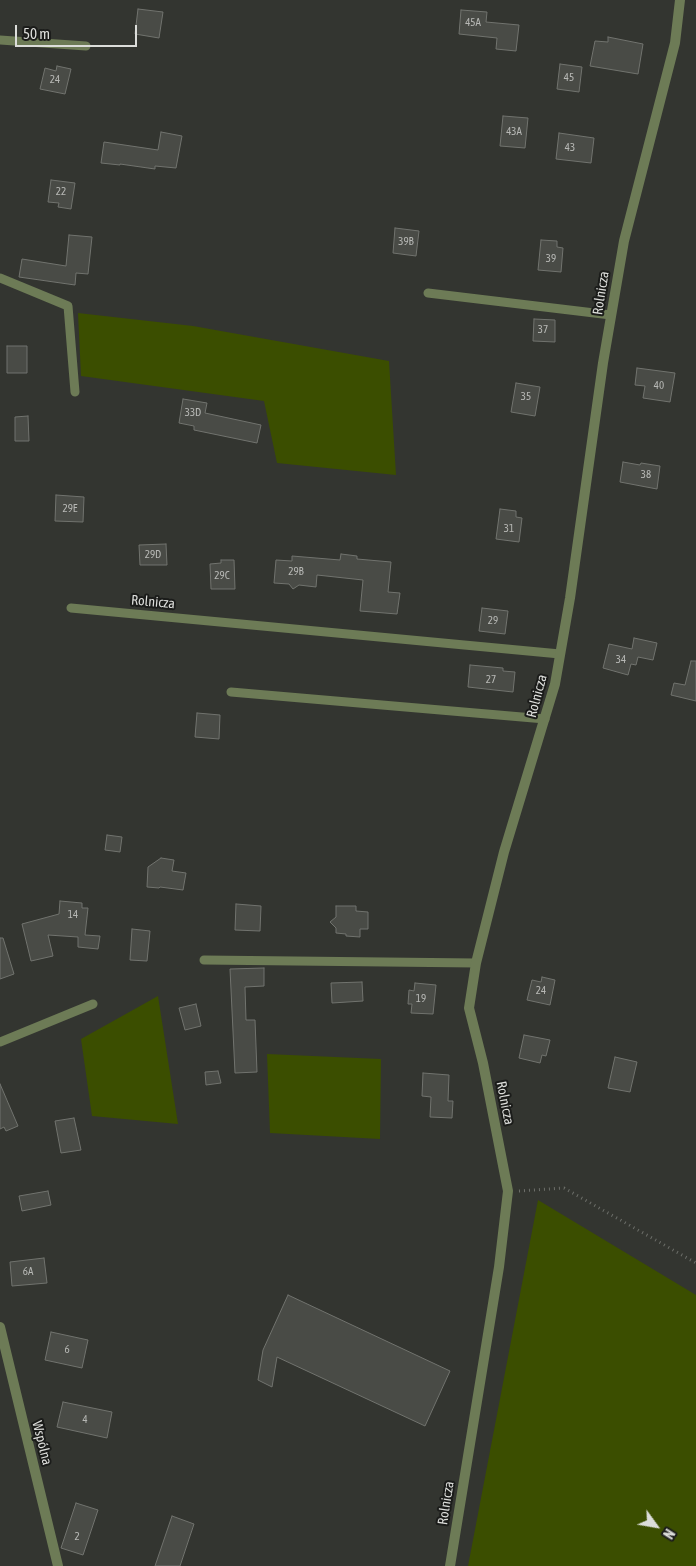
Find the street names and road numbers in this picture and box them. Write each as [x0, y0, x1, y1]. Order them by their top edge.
street label: Rolnicza [589, 270, 613, 316]
street label: Rolnicza [130, 592, 176, 612]
street label: Rolnicza [523, 673, 551, 719]
street label: Rolnicza [493, 1080, 517, 1126]
street label: Wspólna [28, 1419, 56, 1467]
street label: Rolnicza [434, 1480, 458, 1526]

